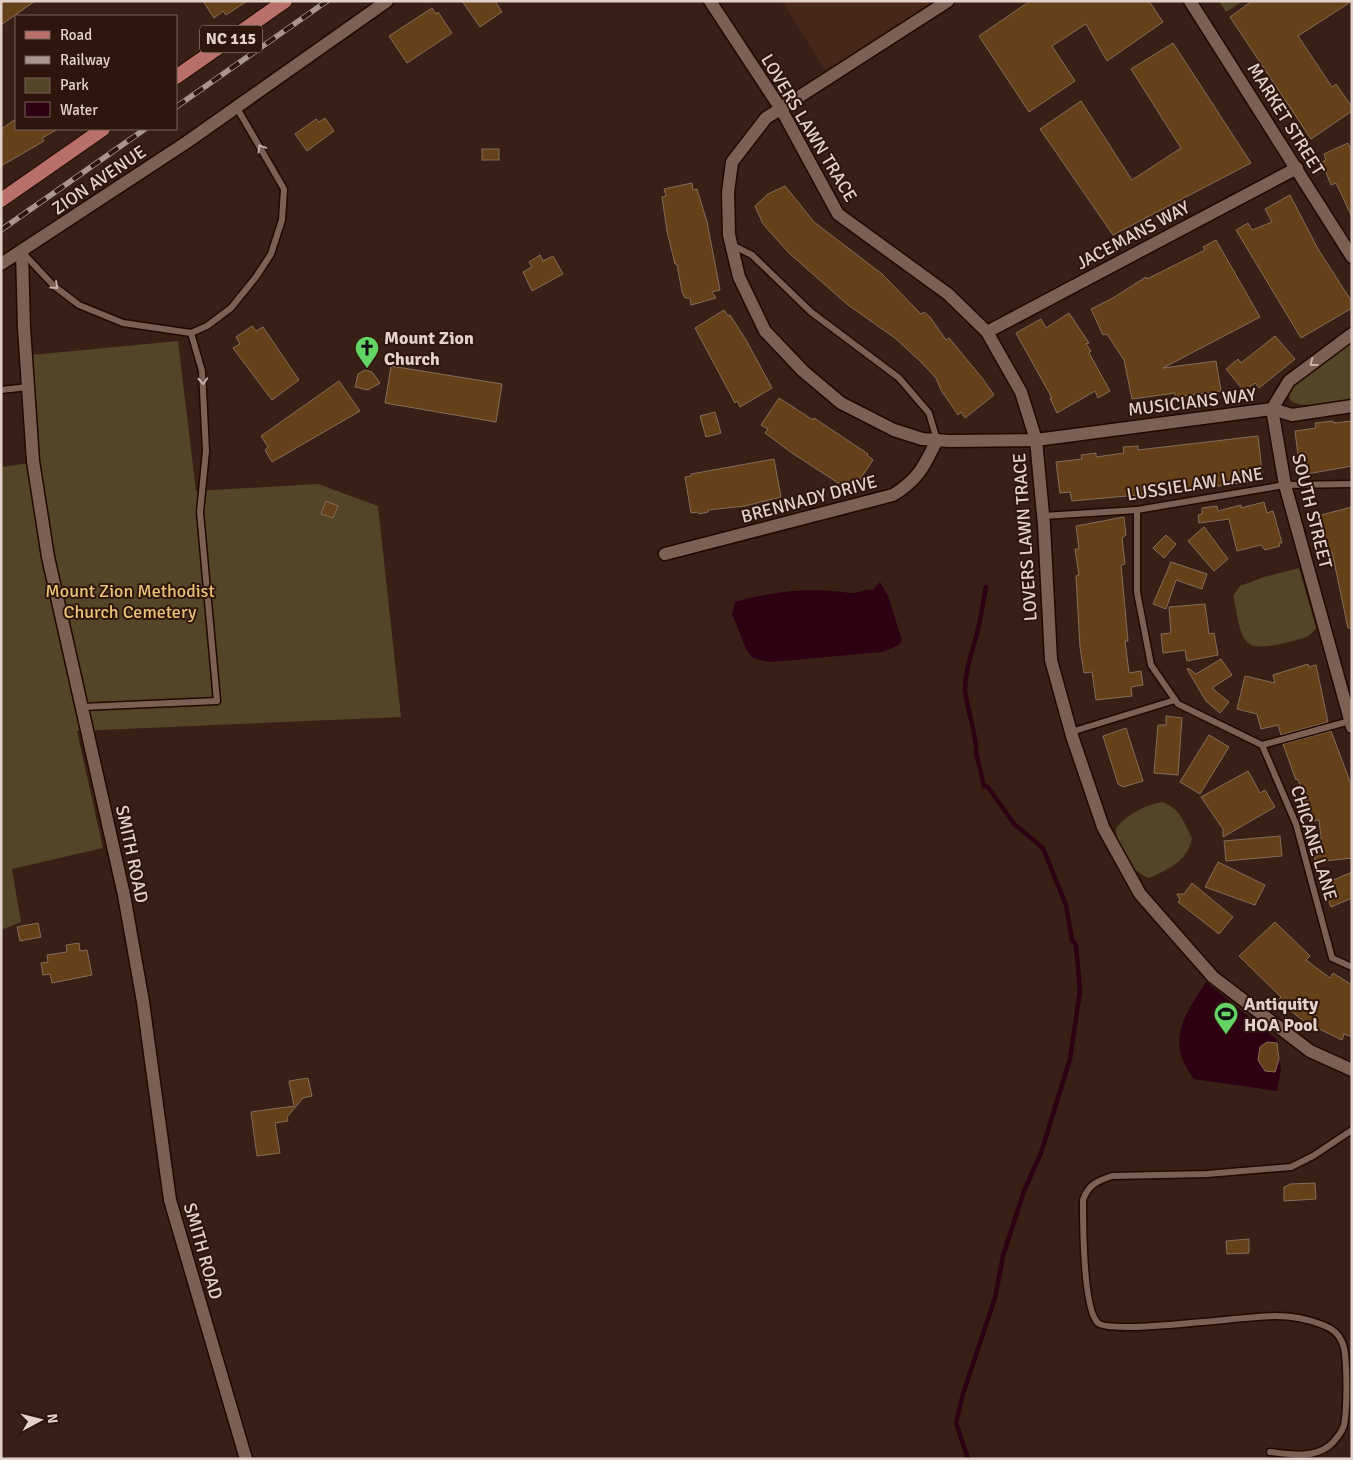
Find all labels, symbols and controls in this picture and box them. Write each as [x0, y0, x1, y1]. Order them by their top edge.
legend [15, 15, 178, 130]
text: Road [60, 26, 92, 44]
road number: NC 115 [200, 26, 262, 52]
street label: LOVERS LAWN TRACE [756, 50, 862, 206]
text: Railway [60, 51, 110, 69]
street label: MARKET STREET [1243, 59, 1329, 179]
text: Park [60, 76, 89, 94]
text: Water [60, 101, 98, 119]
street label: ZION AVENUE [48, 141, 150, 219]
one-way arrow [257, 145, 267, 154]
street label: JACEMANS WAY [1073, 196, 1193, 274]
one-way arrow [50, 280, 59, 289]
place label: Mount Zion Church [384, 327, 474, 370]
church icon: Mount Zion Church [354, 335, 380, 369]
one-way arrow [1310, 358, 1319, 366]
one-way arrow [197, 377, 208, 385]
street label: MUSICIANS WAY [1127, 383, 1257, 421]
street label: SOUTH STREET [1287, 451, 1337, 571]
street label: LOVERS LAWN TRACE [1008, 452, 1042, 622]
street label: LUSSIELAW LANE [1125, 462, 1265, 506]
street label: BRENNADY DRIVE [738, 470, 880, 528]
park label: Mount Zion Methodist Church Cemetery [45, 580, 215, 623]
street label: CHICANE LANE [1286, 783, 1342, 903]
street label: SMITH ROAD [111, 803, 153, 905]
place label: Antiquity HOA Pool [1244, 993, 1319, 1036]
sports icon: Antiquity HOA Pool [1213, 1001, 1239, 1035]
street label: SMITH ROAD [179, 1200, 227, 1302]
north arrow [15, 1395, 65, 1445]
text: N [43, 1413, 61, 1424]

